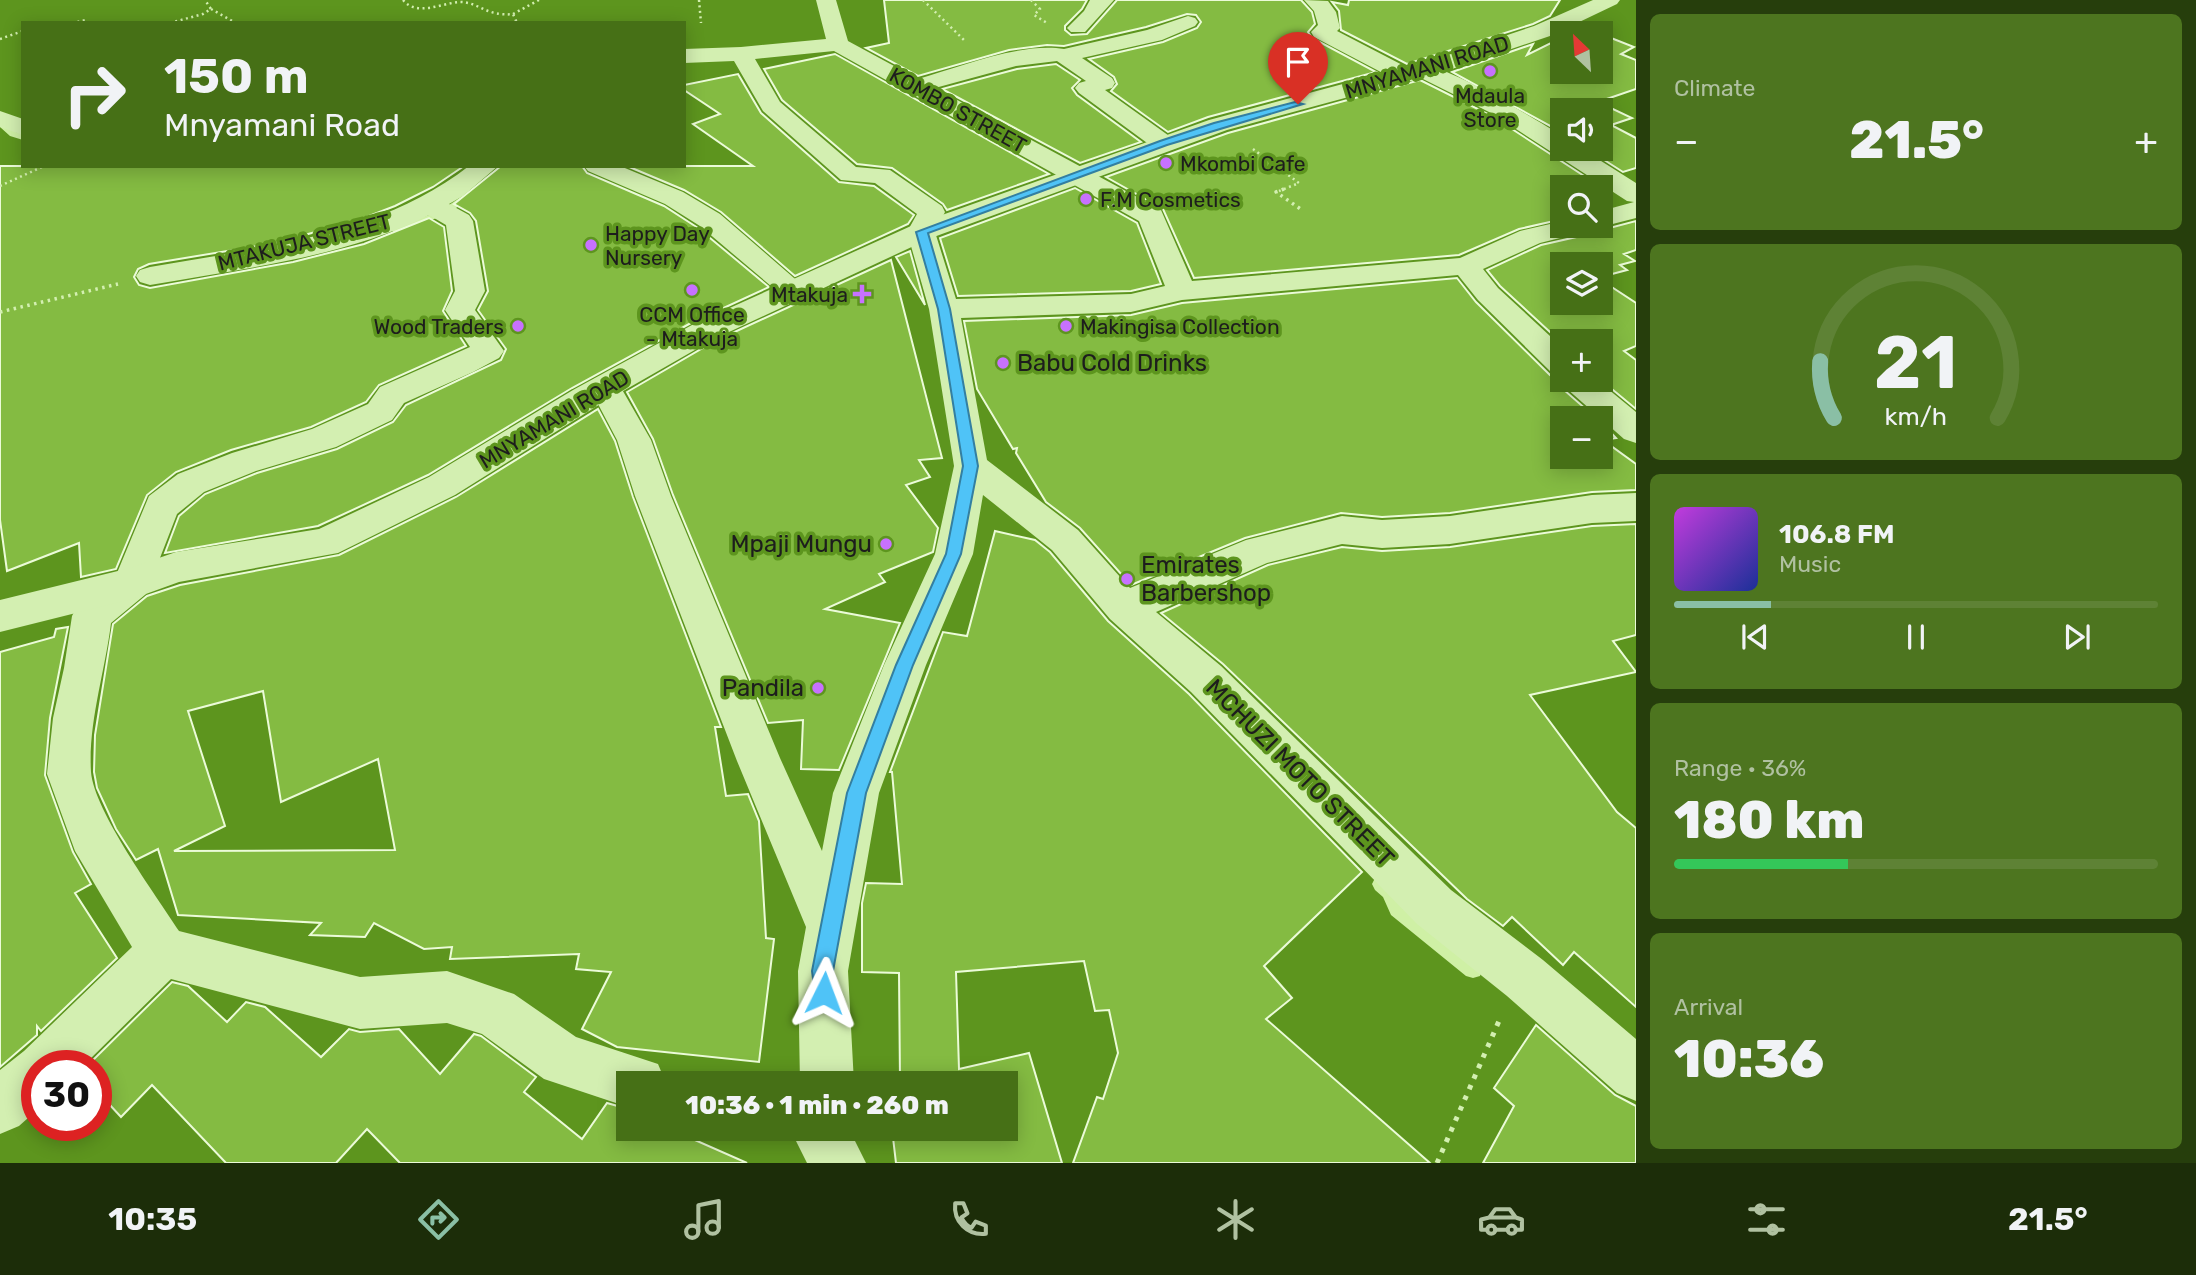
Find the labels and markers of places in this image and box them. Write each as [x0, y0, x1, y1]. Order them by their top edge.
pin [1268, 32, 1328, 104]
marker: Mdaula Store [1482, 63, 1498, 79]
place label: Mdaula Store [1455, 83, 1525, 132]
place label: Mkombi Cafe [1180, 151, 1306, 176]
marker: Mkombi Cafe [1158, 155, 1174, 171]
place label: F.M Cosmetics [1100, 187, 1241, 212]
marker: F.M Cosmetics [1078, 191, 1094, 207]
place label: Happy Day Nursery [605, 221, 710, 270]
marker: Happy Day Nursery [583, 237, 599, 253]
marker: CCM Office - Mtakuja [684, 282, 700, 298]
place label: Mtakuja [771, 282, 848, 307]
marker: Mtakuja [854, 286, 870, 302]
place label: CCM Office - Mtakuja [639, 302, 745, 351]
place label: Wood Traders [374, 314, 504, 339]
place label: Makingisa Collection [1080, 314, 1280, 339]
marker: Wood Traders [510, 318, 526, 334]
marker: Makingisa Collection [1058, 318, 1074, 334]
place label: Babu Cold Drinks [1017, 349, 1207, 377]
marker: Babu Cold Drinks [995, 355, 1011, 371]
place label: Mpaji Mungu [731, 530, 872, 558]
marker: Mpaji Mungu [878, 536, 894, 552]
place label: Emirates Barbershop [1141, 551, 1271, 607]
marker: Emirates Barbershop [1119, 571, 1135, 587]
place label: Pandila [722, 674, 804, 702]
marker: Pandila [810, 680, 826, 696]

